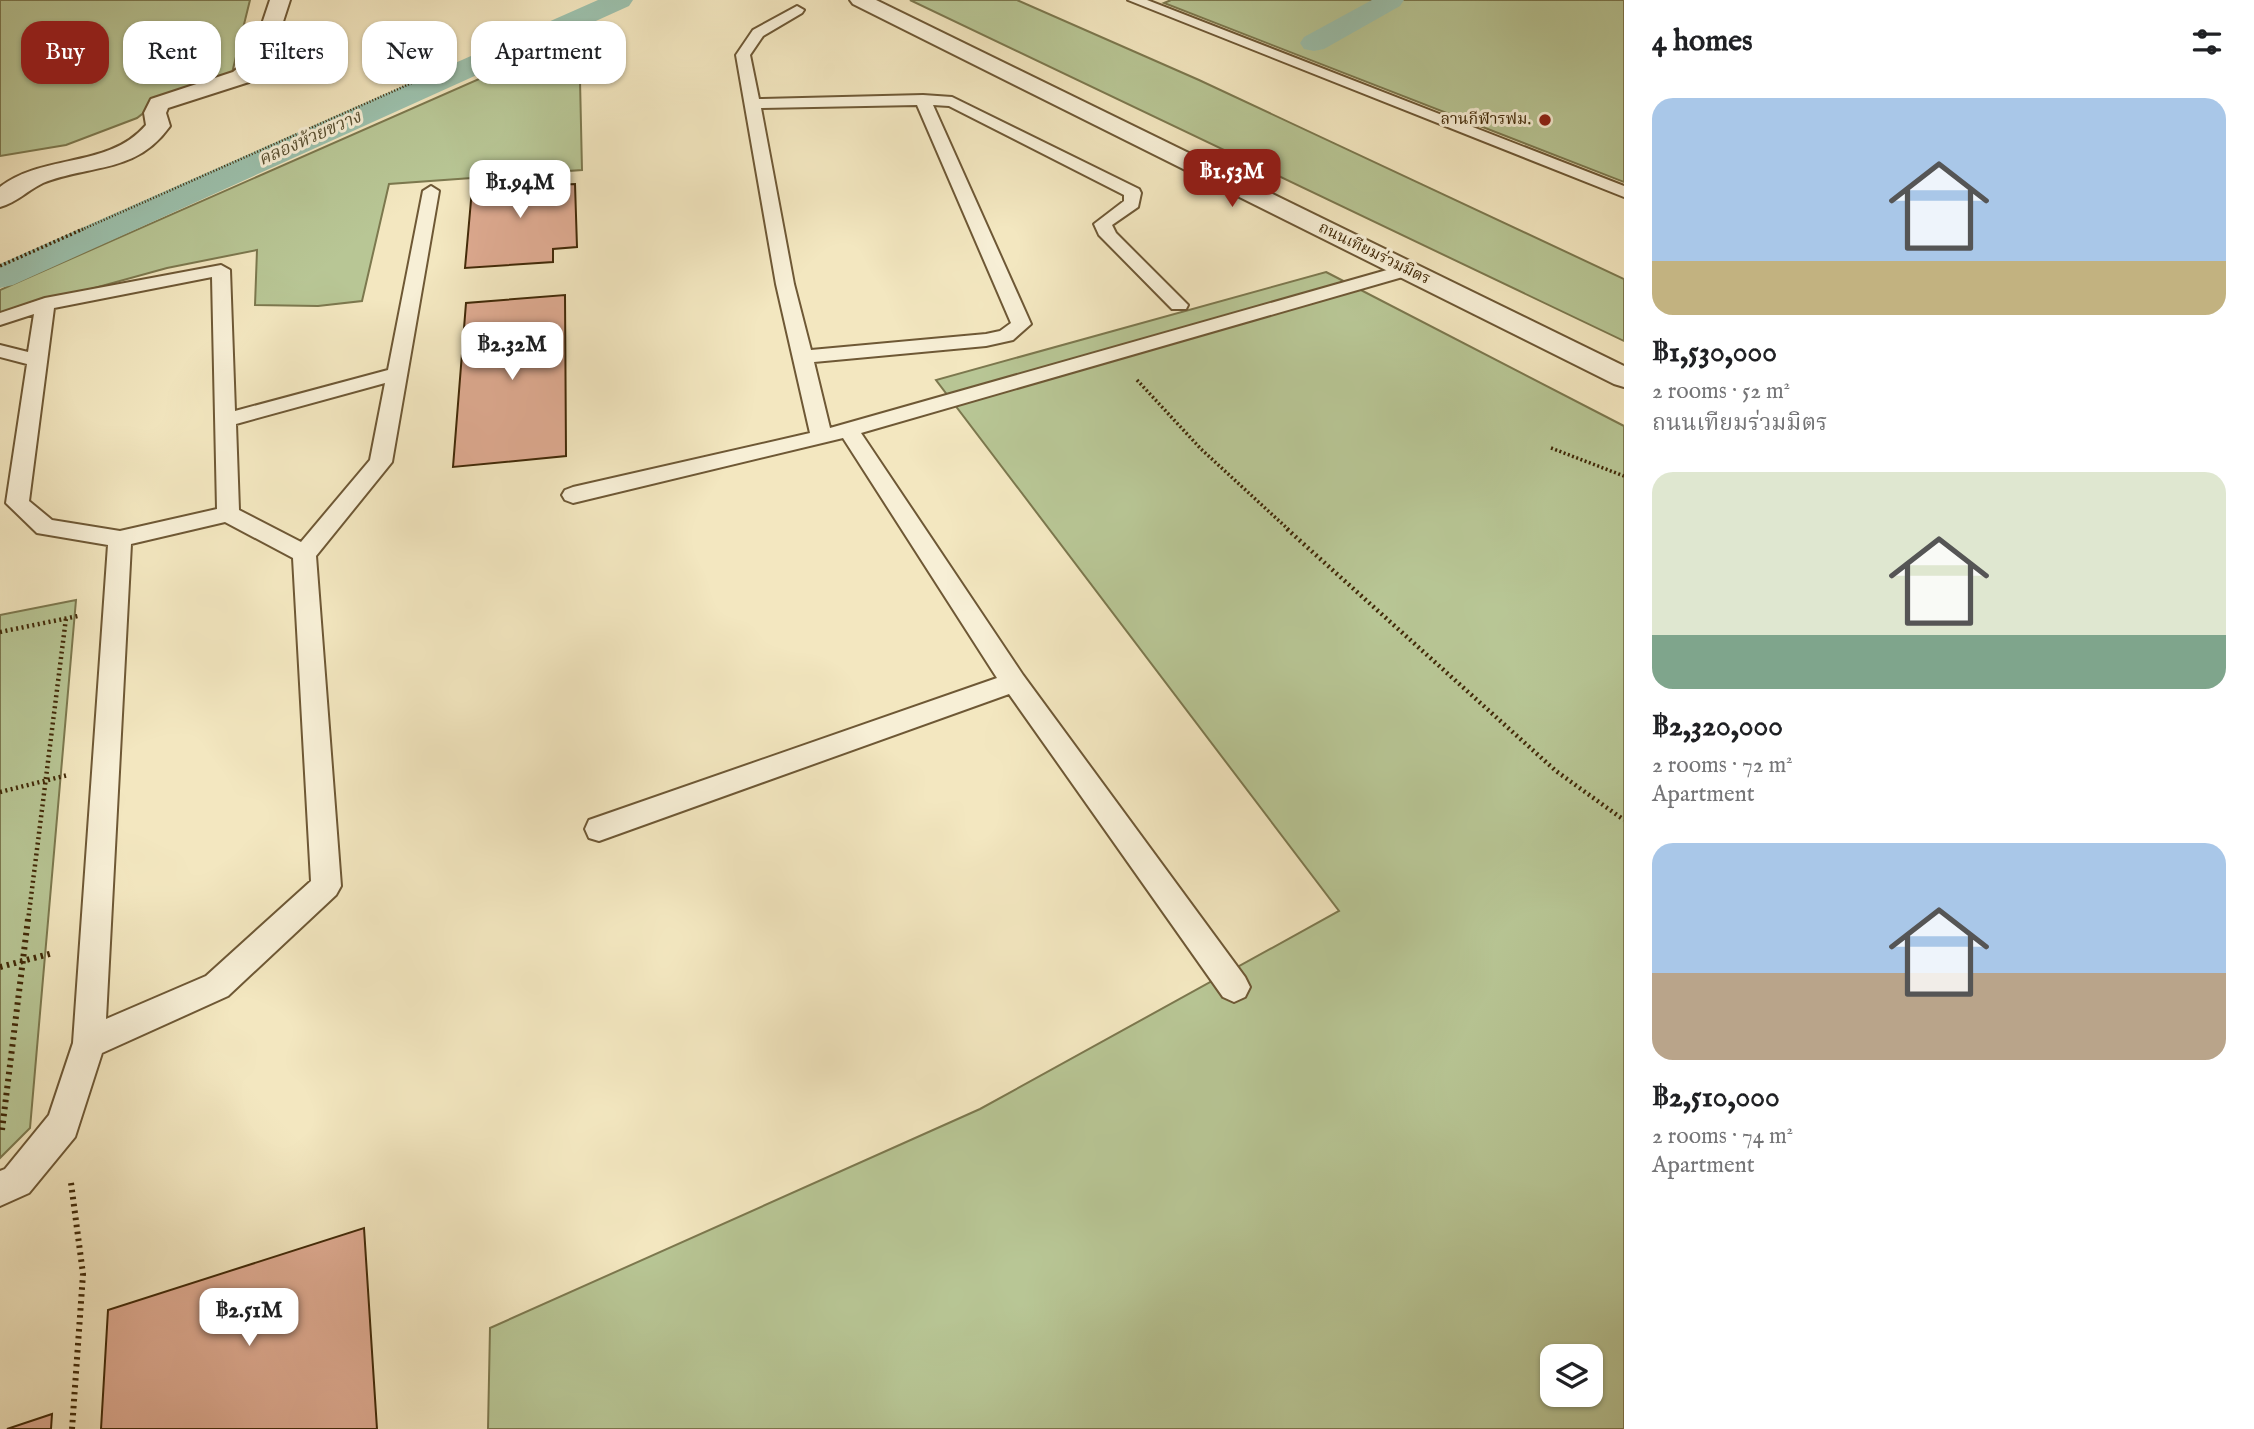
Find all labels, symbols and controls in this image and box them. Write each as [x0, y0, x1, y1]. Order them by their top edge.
chip: Buy [21, 21, 109, 84]
chip: Rent [123, 21, 221, 84]
chip: Filters [235, 21, 348, 84]
chip: New [362, 21, 457, 84]
chip: Apartment [471, 21, 626, 84]
text: 4 homes [1652, 23, 1753, 61]
icon: filters [2188, 23, 2226, 61]
water label: คลองห้วยขวาง [255, 106, 366, 172]
place label: ลานกีฬารฟม. [1440, 110, 1531, 130]
marker: ลานกีฬารฟม. [1537, 112, 1553, 128]
icon: home [1876, 143, 2002, 269]
pin: ฿1.53M [1175, 150, 1289, 209]
text: ฿1.53M [1200, 157, 1264, 186]
pin: ฿1.94M [463, 160, 577, 220]
text: ฿1.94M [485, 168, 555, 197]
street label: ถนนเทียมร่วมมิตร [1315, 218, 1433, 290]
pin: ฿2.32M [455, 322, 569, 382]
text: ฿2.32M [477, 330, 547, 359]
text: ฿1,530,000 [1652, 334, 1777, 372]
text: 2 rooms · 52 m² [1652, 377, 1790, 406]
text: ถนนเทียมร่วมมิตร [1652, 409, 1828, 438]
icon: home [1876, 518, 2002, 644]
text: ฿2,320,000 [1652, 708, 1783, 746]
text: 2 rooms · 72 m² [1652, 751, 1793, 780]
text: Apartment [1652, 780, 1755, 809]
icon: home [1876, 889, 2002, 1015]
text: ฿2,510,000 [1652, 1079, 1780, 1117]
text: 2 rooms · 74 m² [1652, 1122, 1793, 1151]
text: Apartment [1652, 1151, 1755, 1180]
pin: ฿2.51M [192, 1288, 306, 1348]
text: ฿2.51M [215, 1296, 283, 1325]
map controls [1540, 1344, 1603, 1407]
button: layers [1540, 1344, 1603, 1407]

